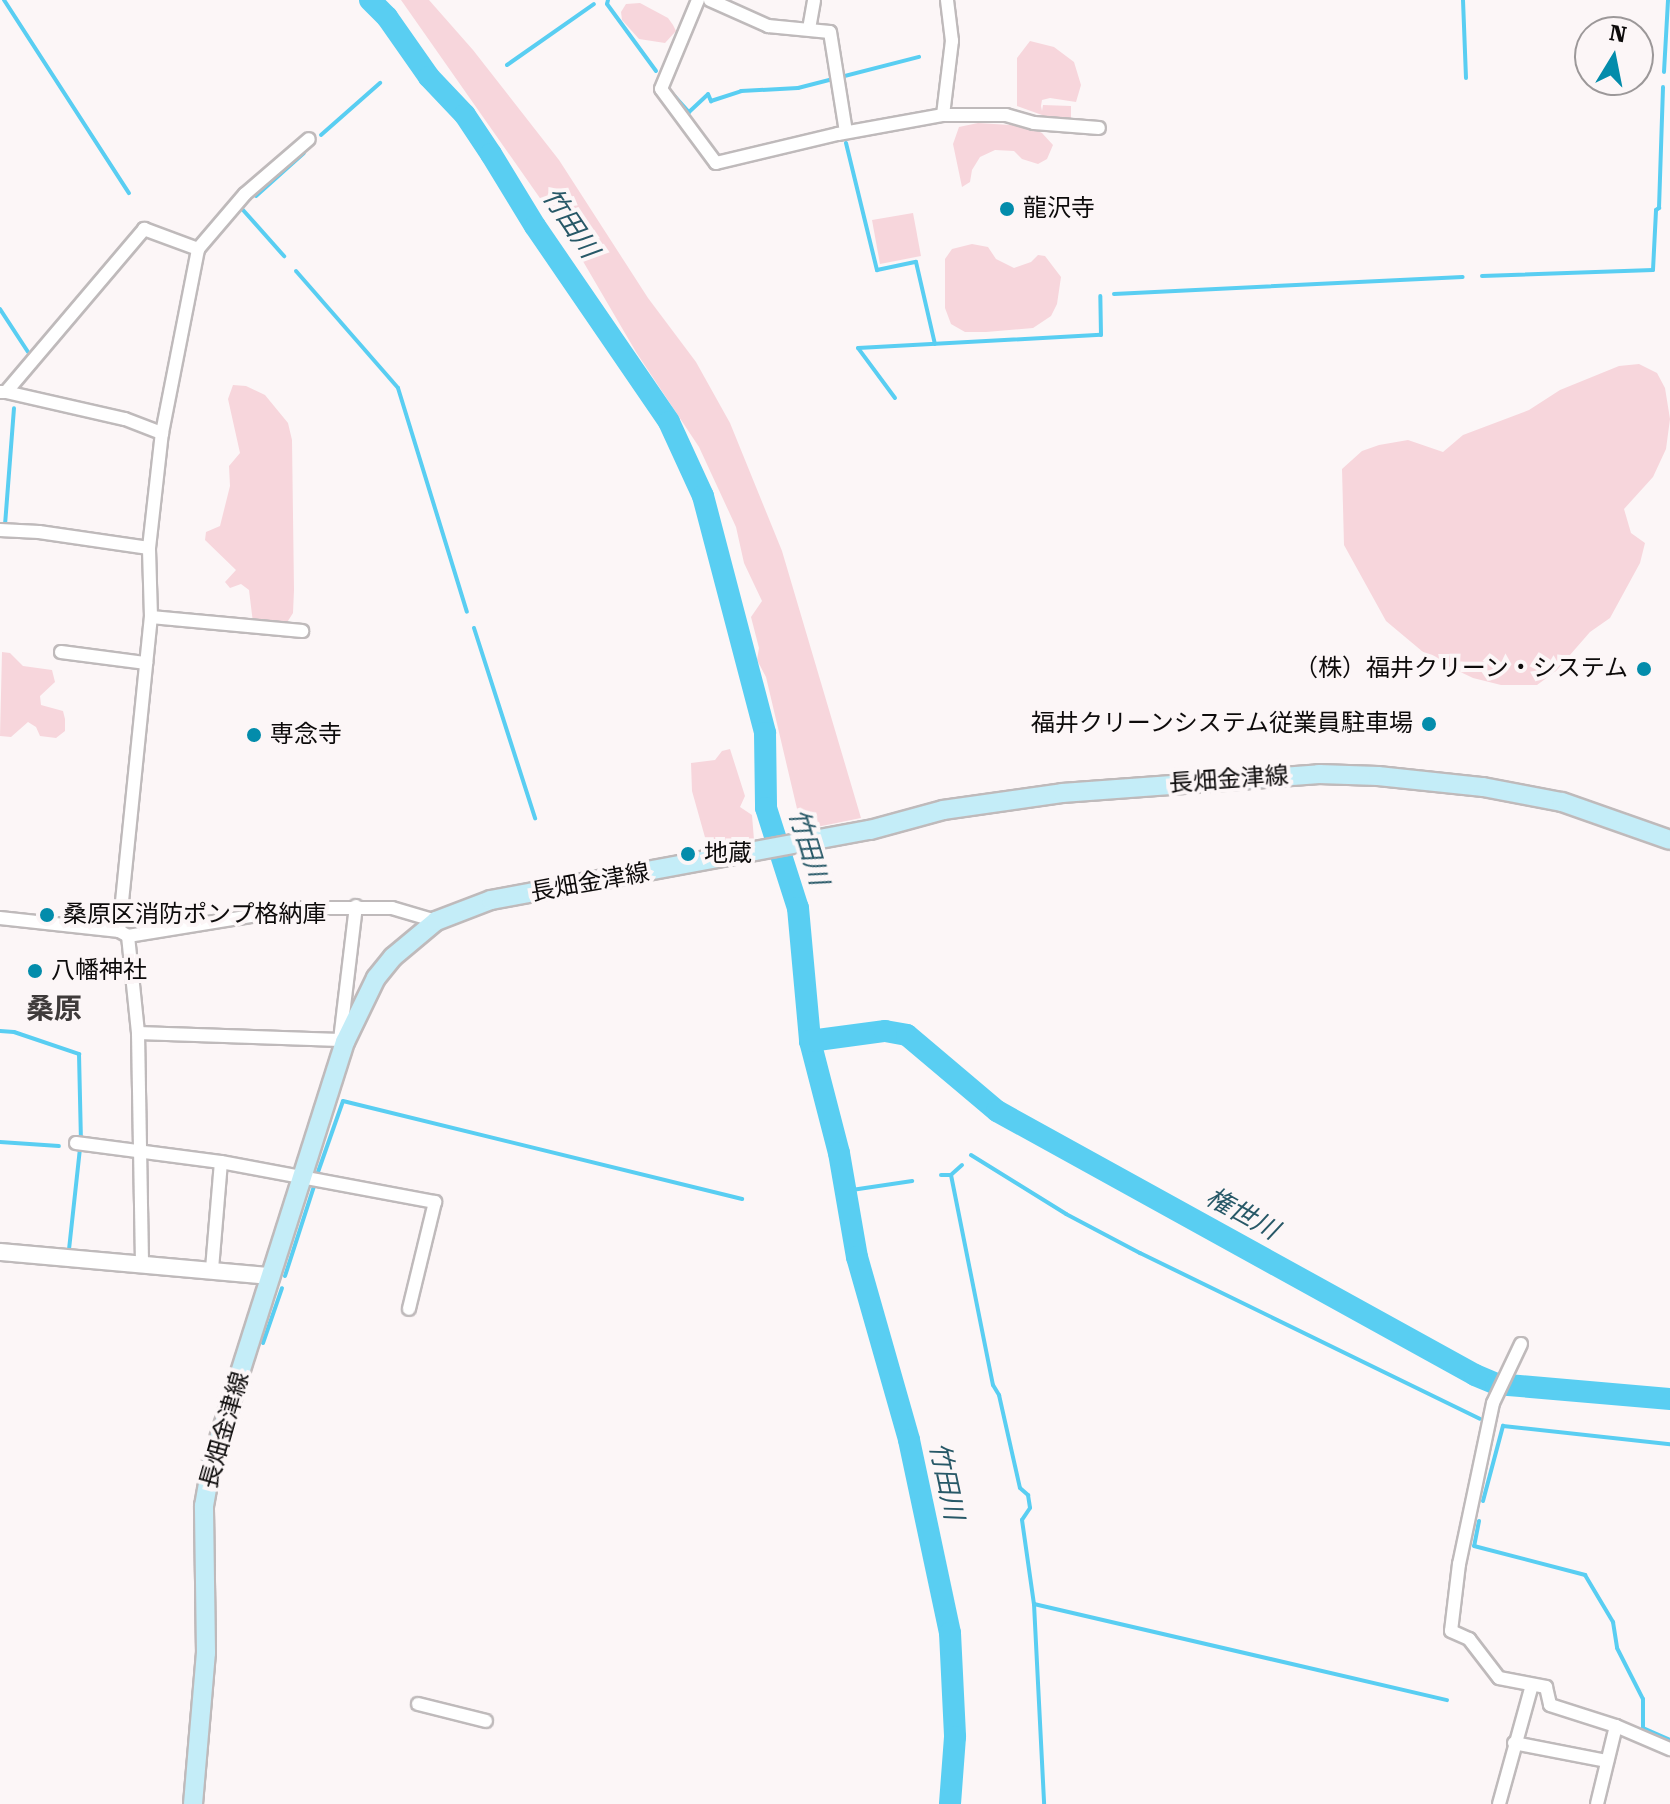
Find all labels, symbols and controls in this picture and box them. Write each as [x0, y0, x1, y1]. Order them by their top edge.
north arrow [1574, 16, 1654, 96]
text: N [1607, 20, 1628, 48]
water label: 竹田川 [535, 182, 605, 264]
place label: 龍沢寺 [1023, 195, 1095, 223]
marker: 龍沢寺 [998, 200, 1016, 218]
place label: （株）福井クリーン・システム [1292, 655, 1628, 683]
marker: （株）福井クリーン・システム [1635, 660, 1653, 678]
place label: 福井クリーンシステム従業員駐車場 [1029, 710, 1413, 738]
marker: 福井クリーンシステム従業員駐車場 [1420, 715, 1438, 733]
place label: 専念寺 [270, 721, 342, 749]
marker: 専念寺 [245, 726, 263, 744]
street label: 長畑金津線 [1168, 761, 1290, 799]
water label: 竹田川 [782, 805, 834, 889]
place label: 地蔵 [704, 840, 752, 868]
marker: 地蔵 [679, 845, 697, 863]
street label: 長畑金津線 [528, 858, 652, 908]
place label: 桑原区消防ポンプ格納庫 [63, 901, 327, 929]
marker: 桑原区消防ポンプ格納庫 [38, 906, 56, 924]
place label: 八幡神社 [51, 957, 147, 985]
marker: 八幡神社 [26, 962, 44, 980]
district label: 桑原 [26, 992, 82, 1026]
water label: 権世川 [1200, 1181, 1284, 1247]
street label: 長畑金津線 [195, 1368, 255, 1492]
water label: 竹田川 [923, 1440, 969, 1522]

